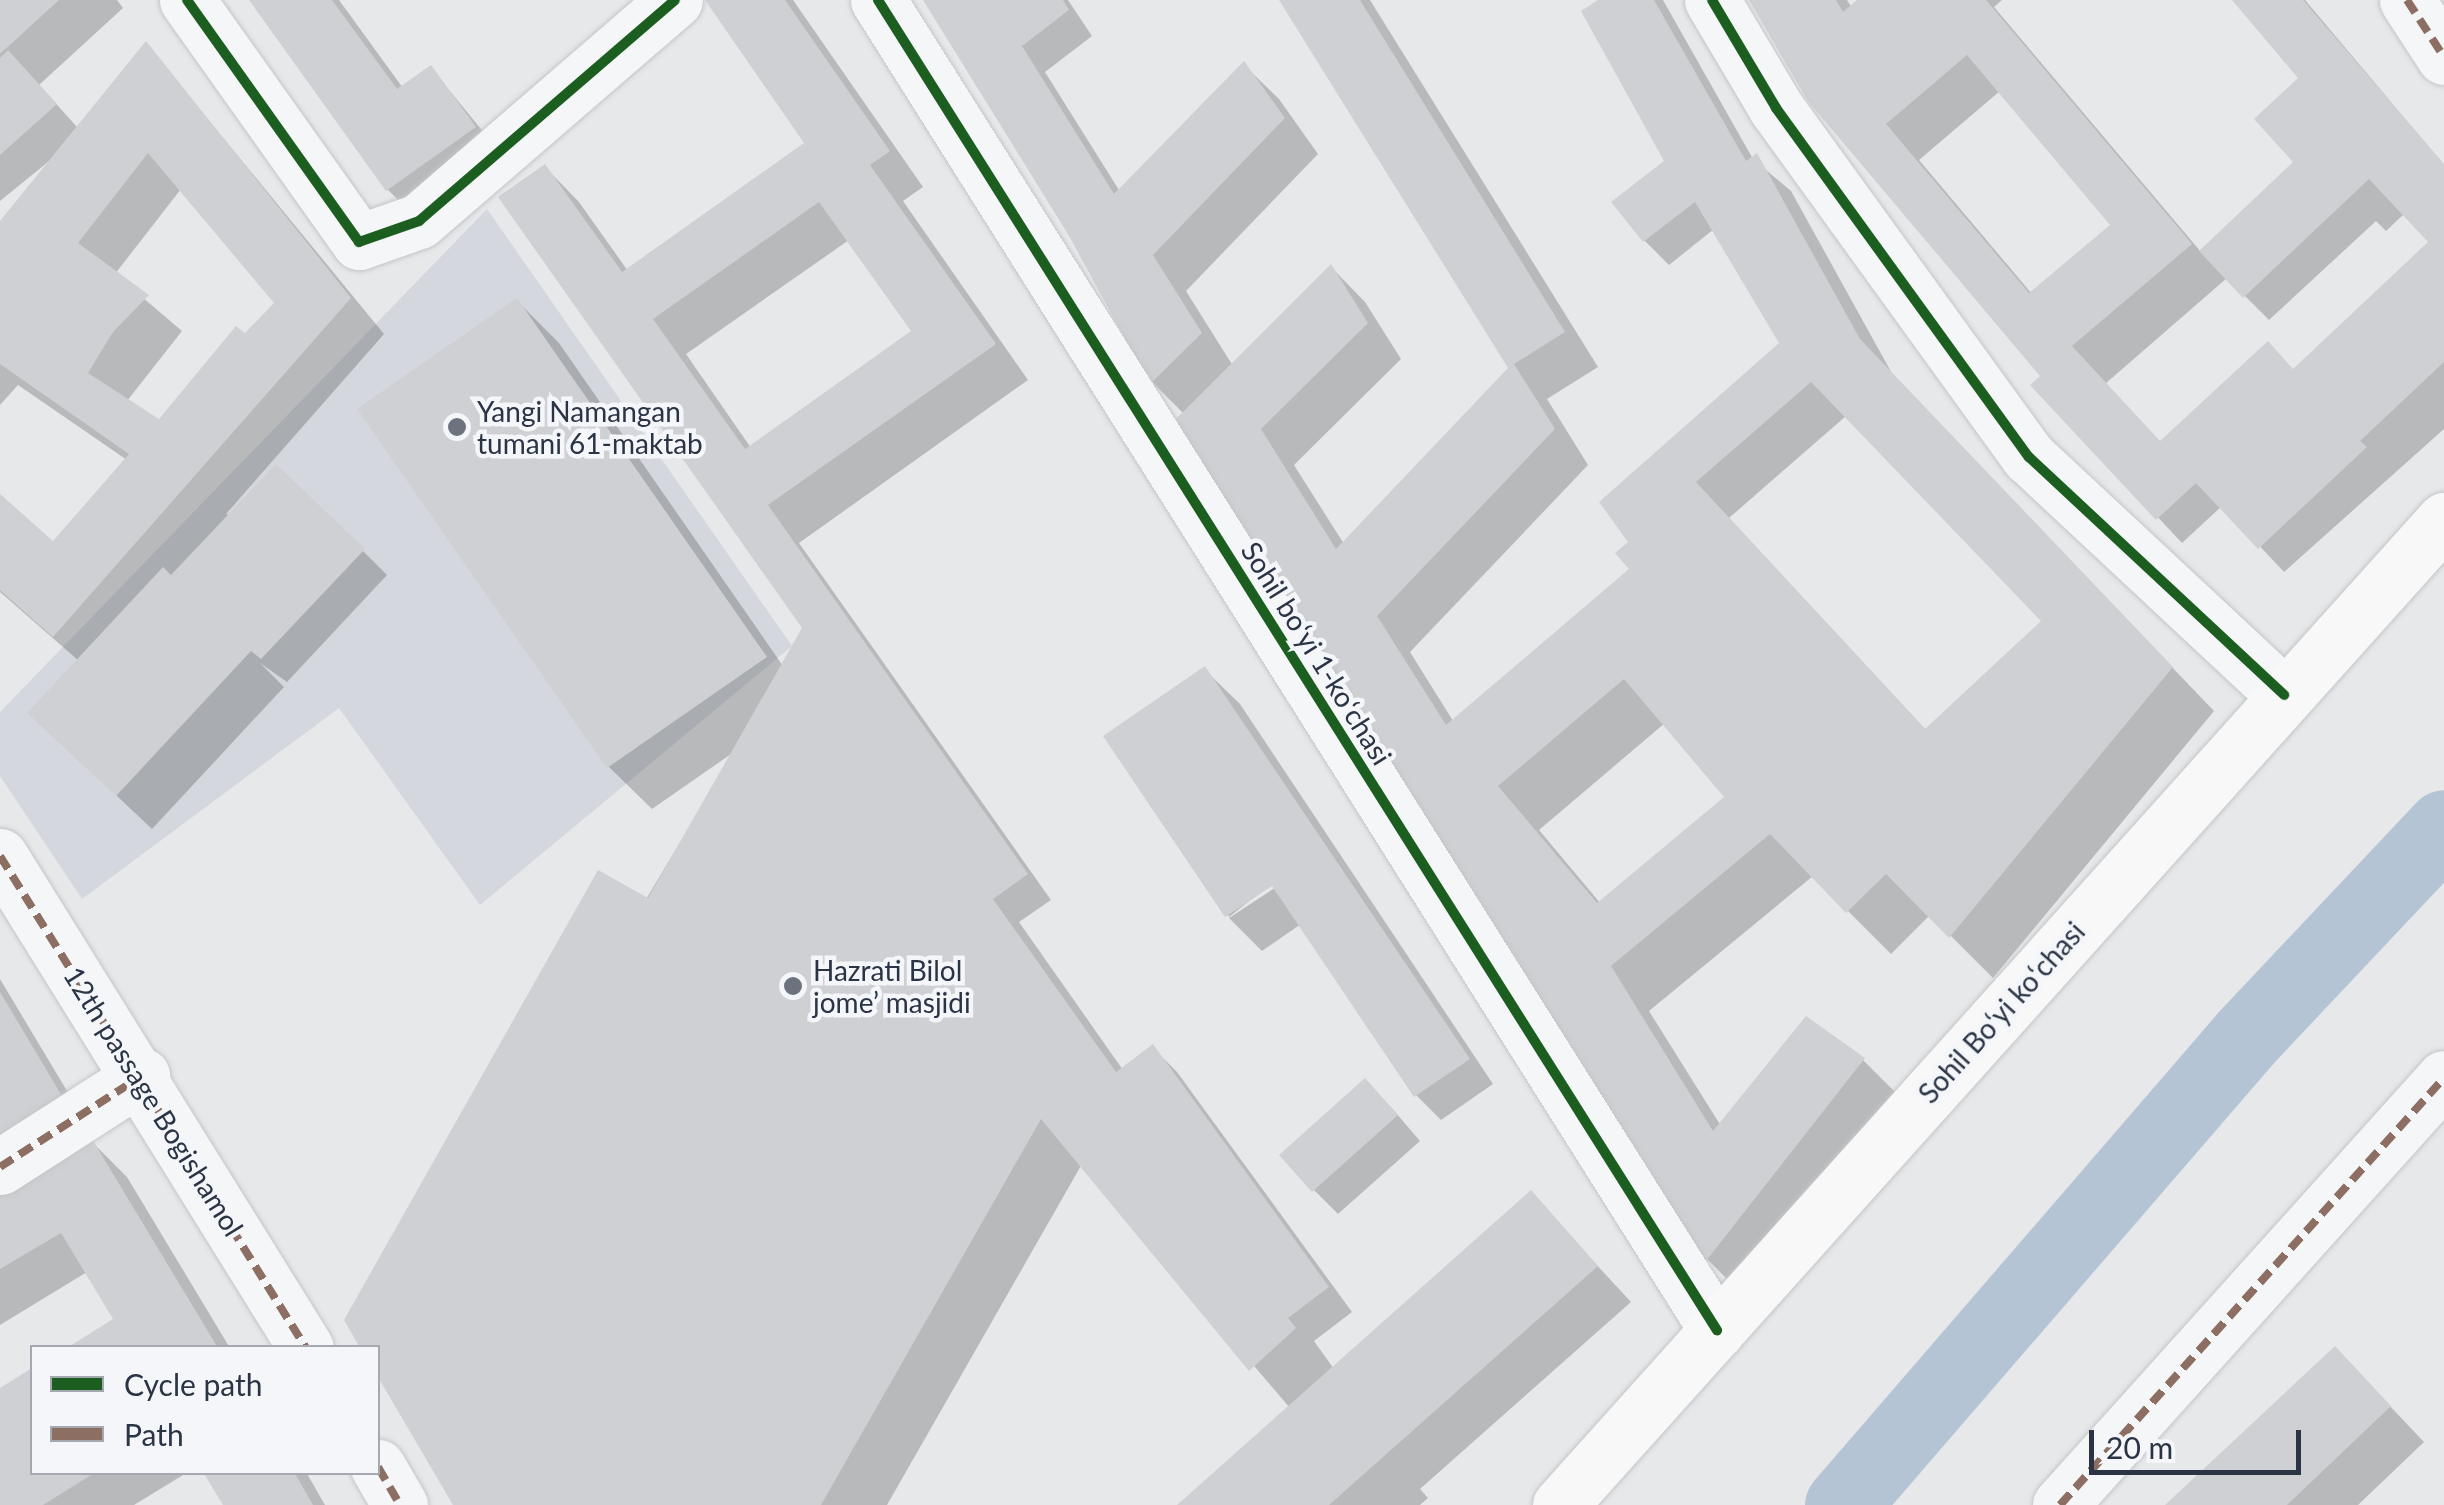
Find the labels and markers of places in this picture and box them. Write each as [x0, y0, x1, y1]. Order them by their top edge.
place label: Yangi Namangan tumani 61-maktab [477, 394, 703, 460]
marker: Yangi Namangan tumani 61-maktab [446, 416, 468, 438]
place label: Hazrati Bilol jome’ masjidi [813, 953, 971, 1019]
marker: Hazrati Bilol jome’ masjidi [782, 975, 804, 997]

